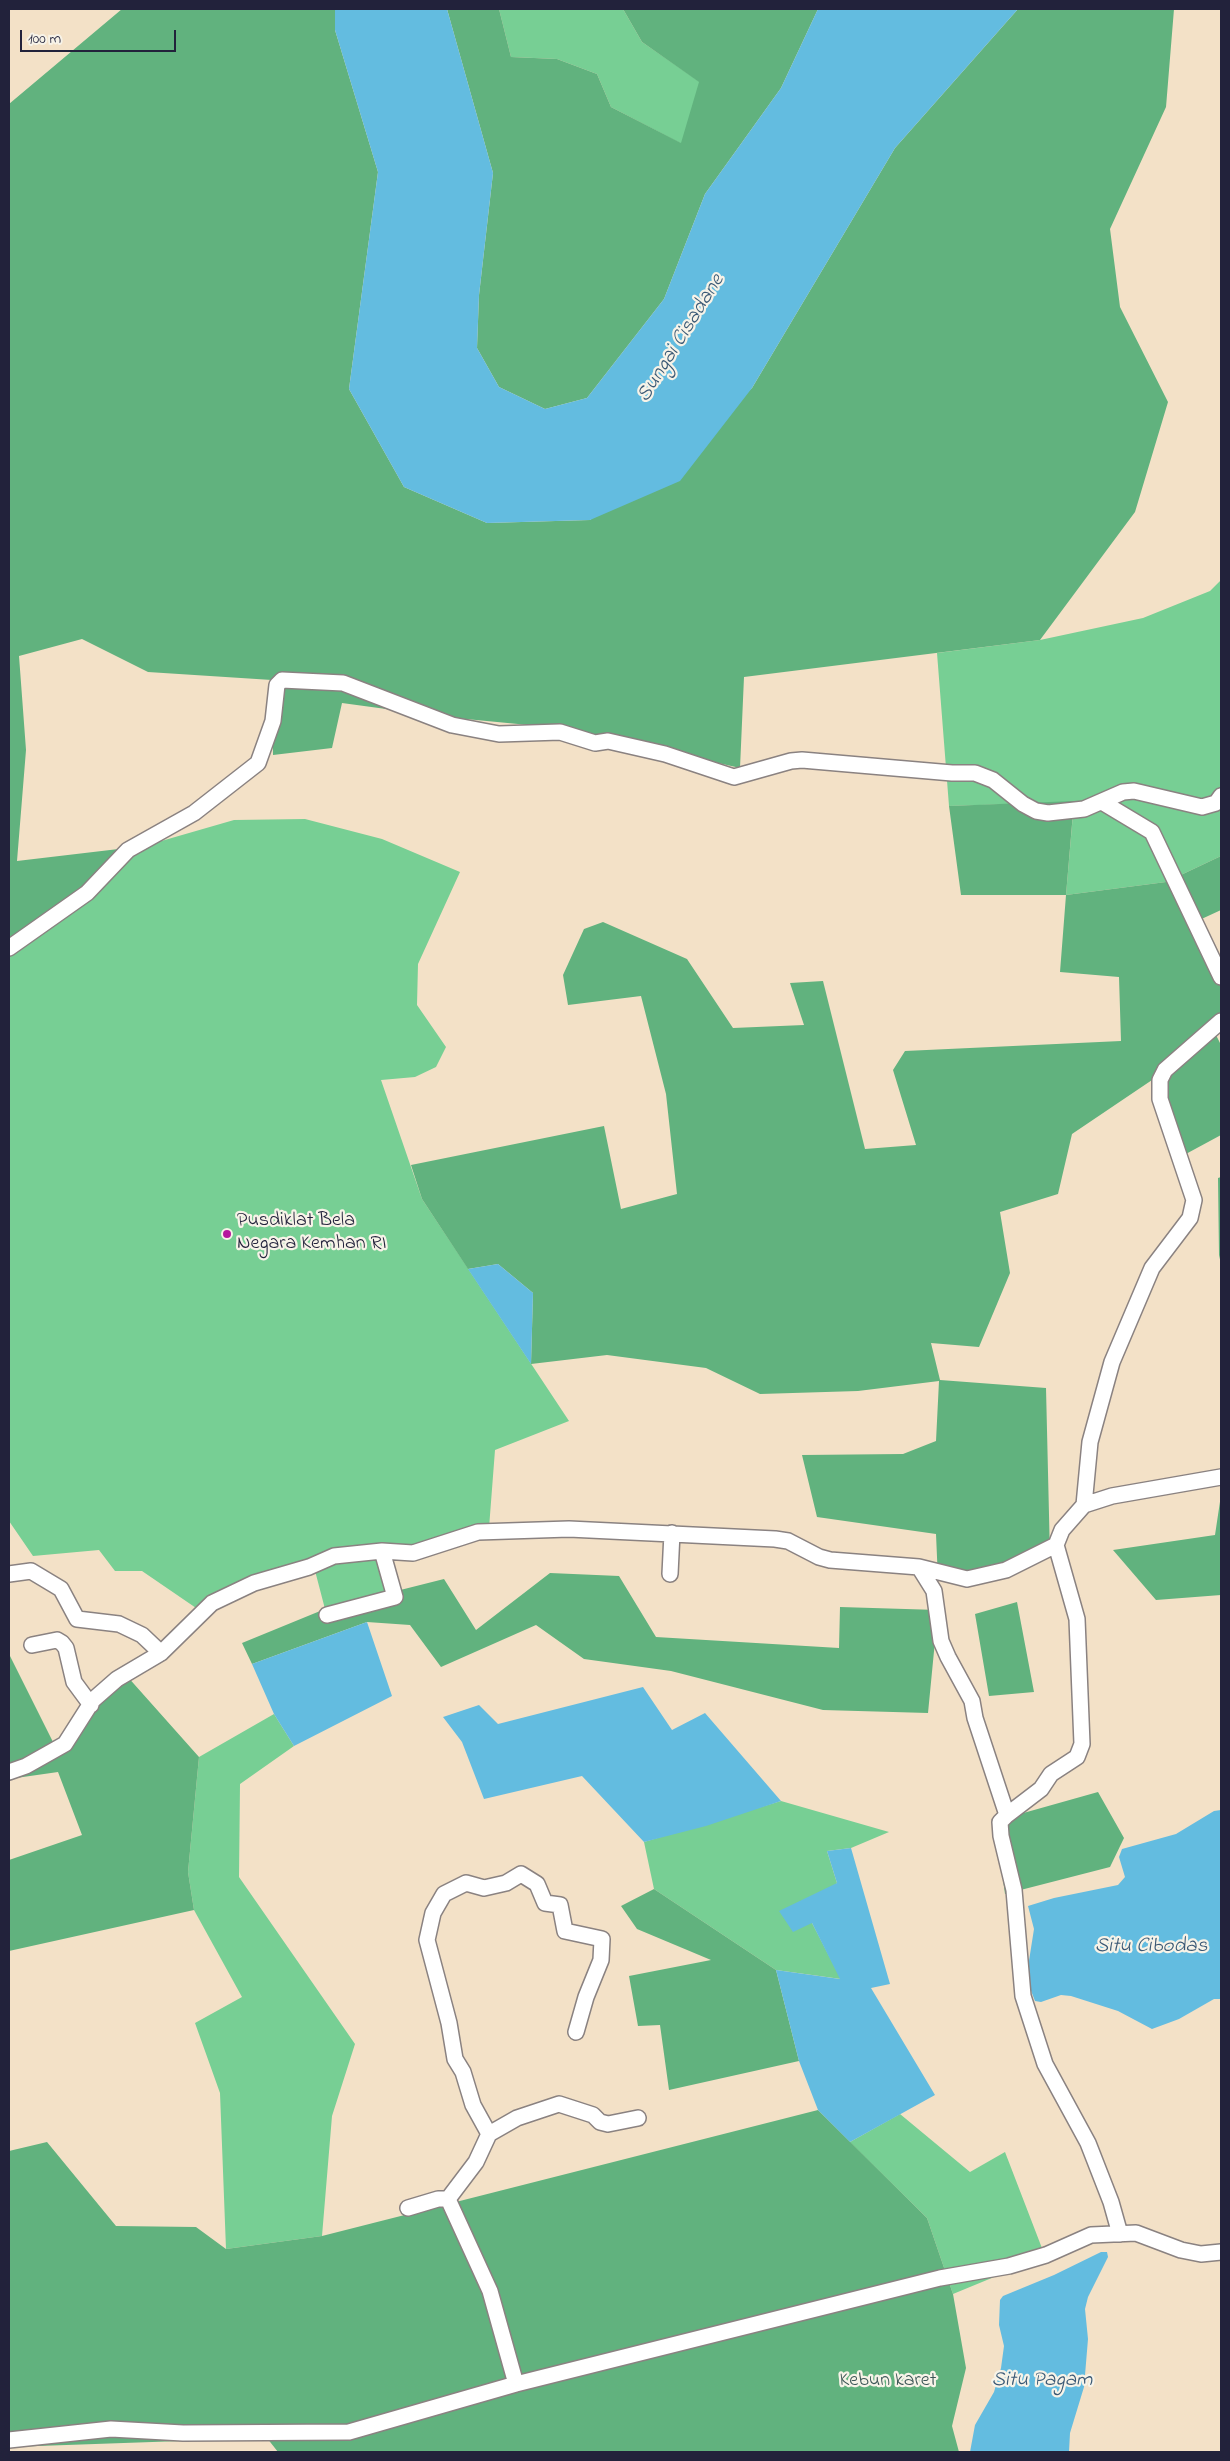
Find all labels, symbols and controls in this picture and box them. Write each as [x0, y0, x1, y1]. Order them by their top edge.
scale bar [22, 20, 179, 52]
text: 100 m [28, 28, 61, 50]
water label: Sungai Cisadane [633, 270, 731, 408]
place label: Pusdiklat Bela Negara Kemhan RI [237, 1210, 386, 1257]
marker: Pusdiklat Bela Negara Kemhan RI [221, 1228, 233, 1240]
water label: Situ Cibodas [1095, 1935, 1207, 1961]
water label: Situ Pagam [992, 2369, 1092, 2395]
park label: Kebun karet [840, 2370, 936, 2394]

